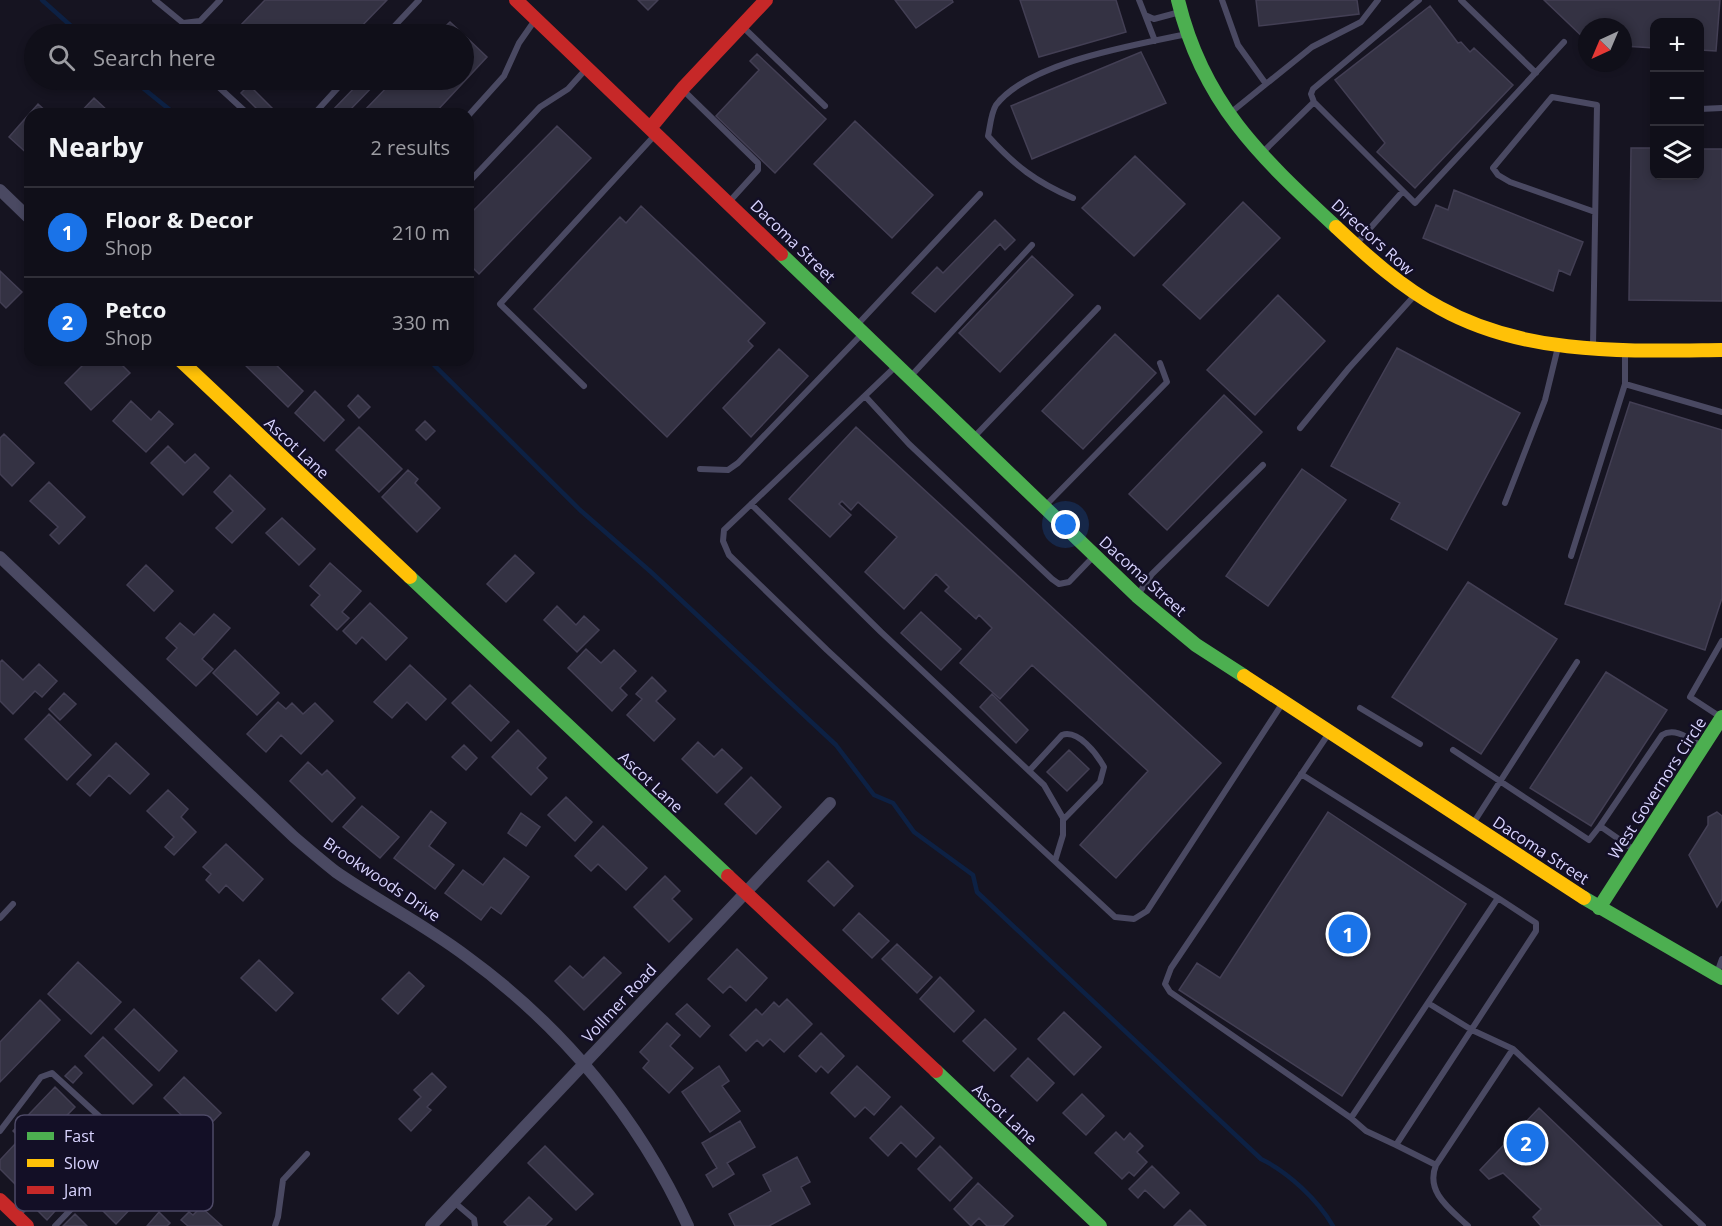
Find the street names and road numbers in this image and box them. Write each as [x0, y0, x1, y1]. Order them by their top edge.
street label: Directors Row [1327, 194, 1420, 280]
street label: Dacoma Street [746, 195, 841, 287]
street label: Ascot Lane [260, 412, 334, 484]
street label: Dacoma Street [1095, 531, 1192, 621]
street label: West Governors Circle [1603, 713, 1711, 863]
street label: Ascot Lane [614, 746, 688, 818]
street label: Dacoma Street [1489, 811, 1594, 889]
street label: Brookwoods Drive [319, 832, 445, 926]
street label: Vollmer Road [577, 959, 661, 1047]
street label: Ascot Lane [968, 1078, 1042, 1150]

